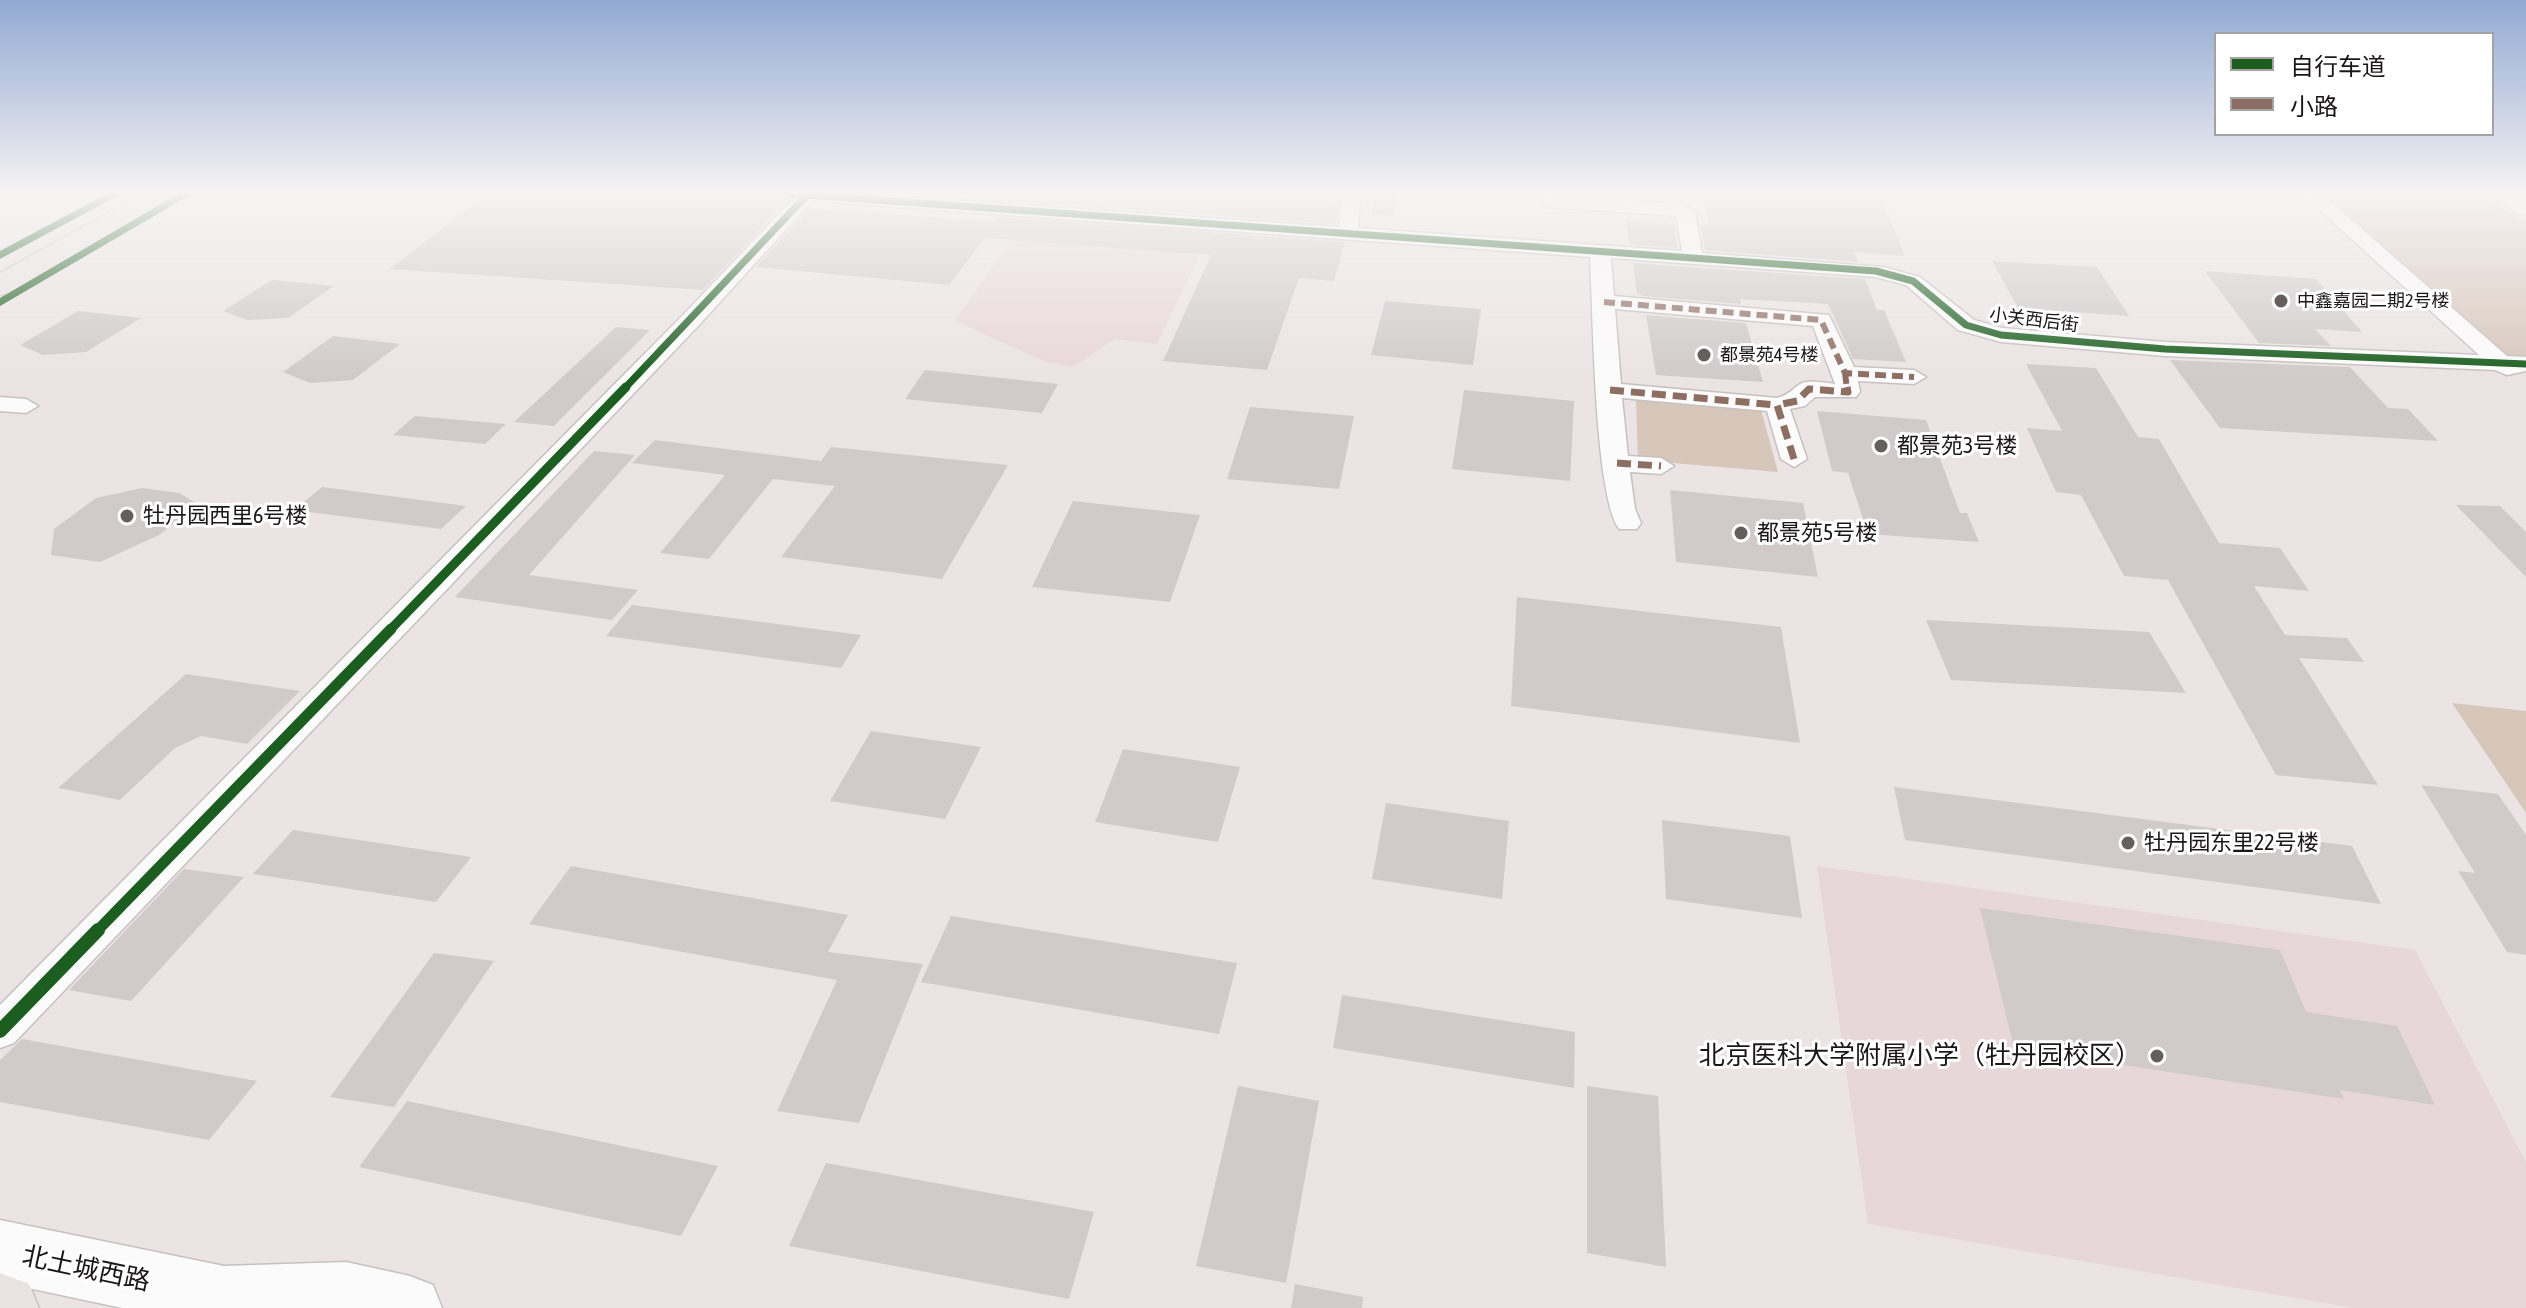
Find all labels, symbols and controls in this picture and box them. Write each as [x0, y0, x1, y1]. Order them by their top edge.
legend [2214, 32, 2494, 136]
text: 自行车道 [2290, 53, 2386, 80]
text: 小路 [2290, 93, 2338, 120]
place label: 中鑫嘉园二期2号楼 [2297, 290, 2449, 312]
marker: 中鑫嘉园二期2号楼 [2272, 292, 2290, 310]
street label: 小关西后街 [1988, 304, 2080, 336]
place label: 都景苑4号楼 [1720, 344, 1818, 366]
marker: 都景苑4号楼 [1695, 346, 1713, 364]
place label: 都景苑3号楼 [1897, 433, 2017, 459]
marker: 都景苑3号楼 [1872, 437, 1890, 455]
place label: 牡丹园西里6号楼 [143, 503, 307, 529]
marker: 牡丹园西里6号楼 [118, 507, 136, 525]
place label: 都景苑5号楼 [1757, 520, 1877, 546]
marker: 都景苑5号楼 [1732, 524, 1750, 542]
place label: 牡丹园东里22号楼 [2144, 830, 2319, 856]
marker: 牡丹园东里22号楼 [2119, 834, 2137, 852]
place label: 北京医科大学附属小学（牡丹园校区） [1699, 1040, 2141, 1072]
marker: 北京医科大学附属小学（牡丹园校区） [2148, 1047, 2166, 1065]
street label: 北土城西路 [19, 1240, 153, 1298]

